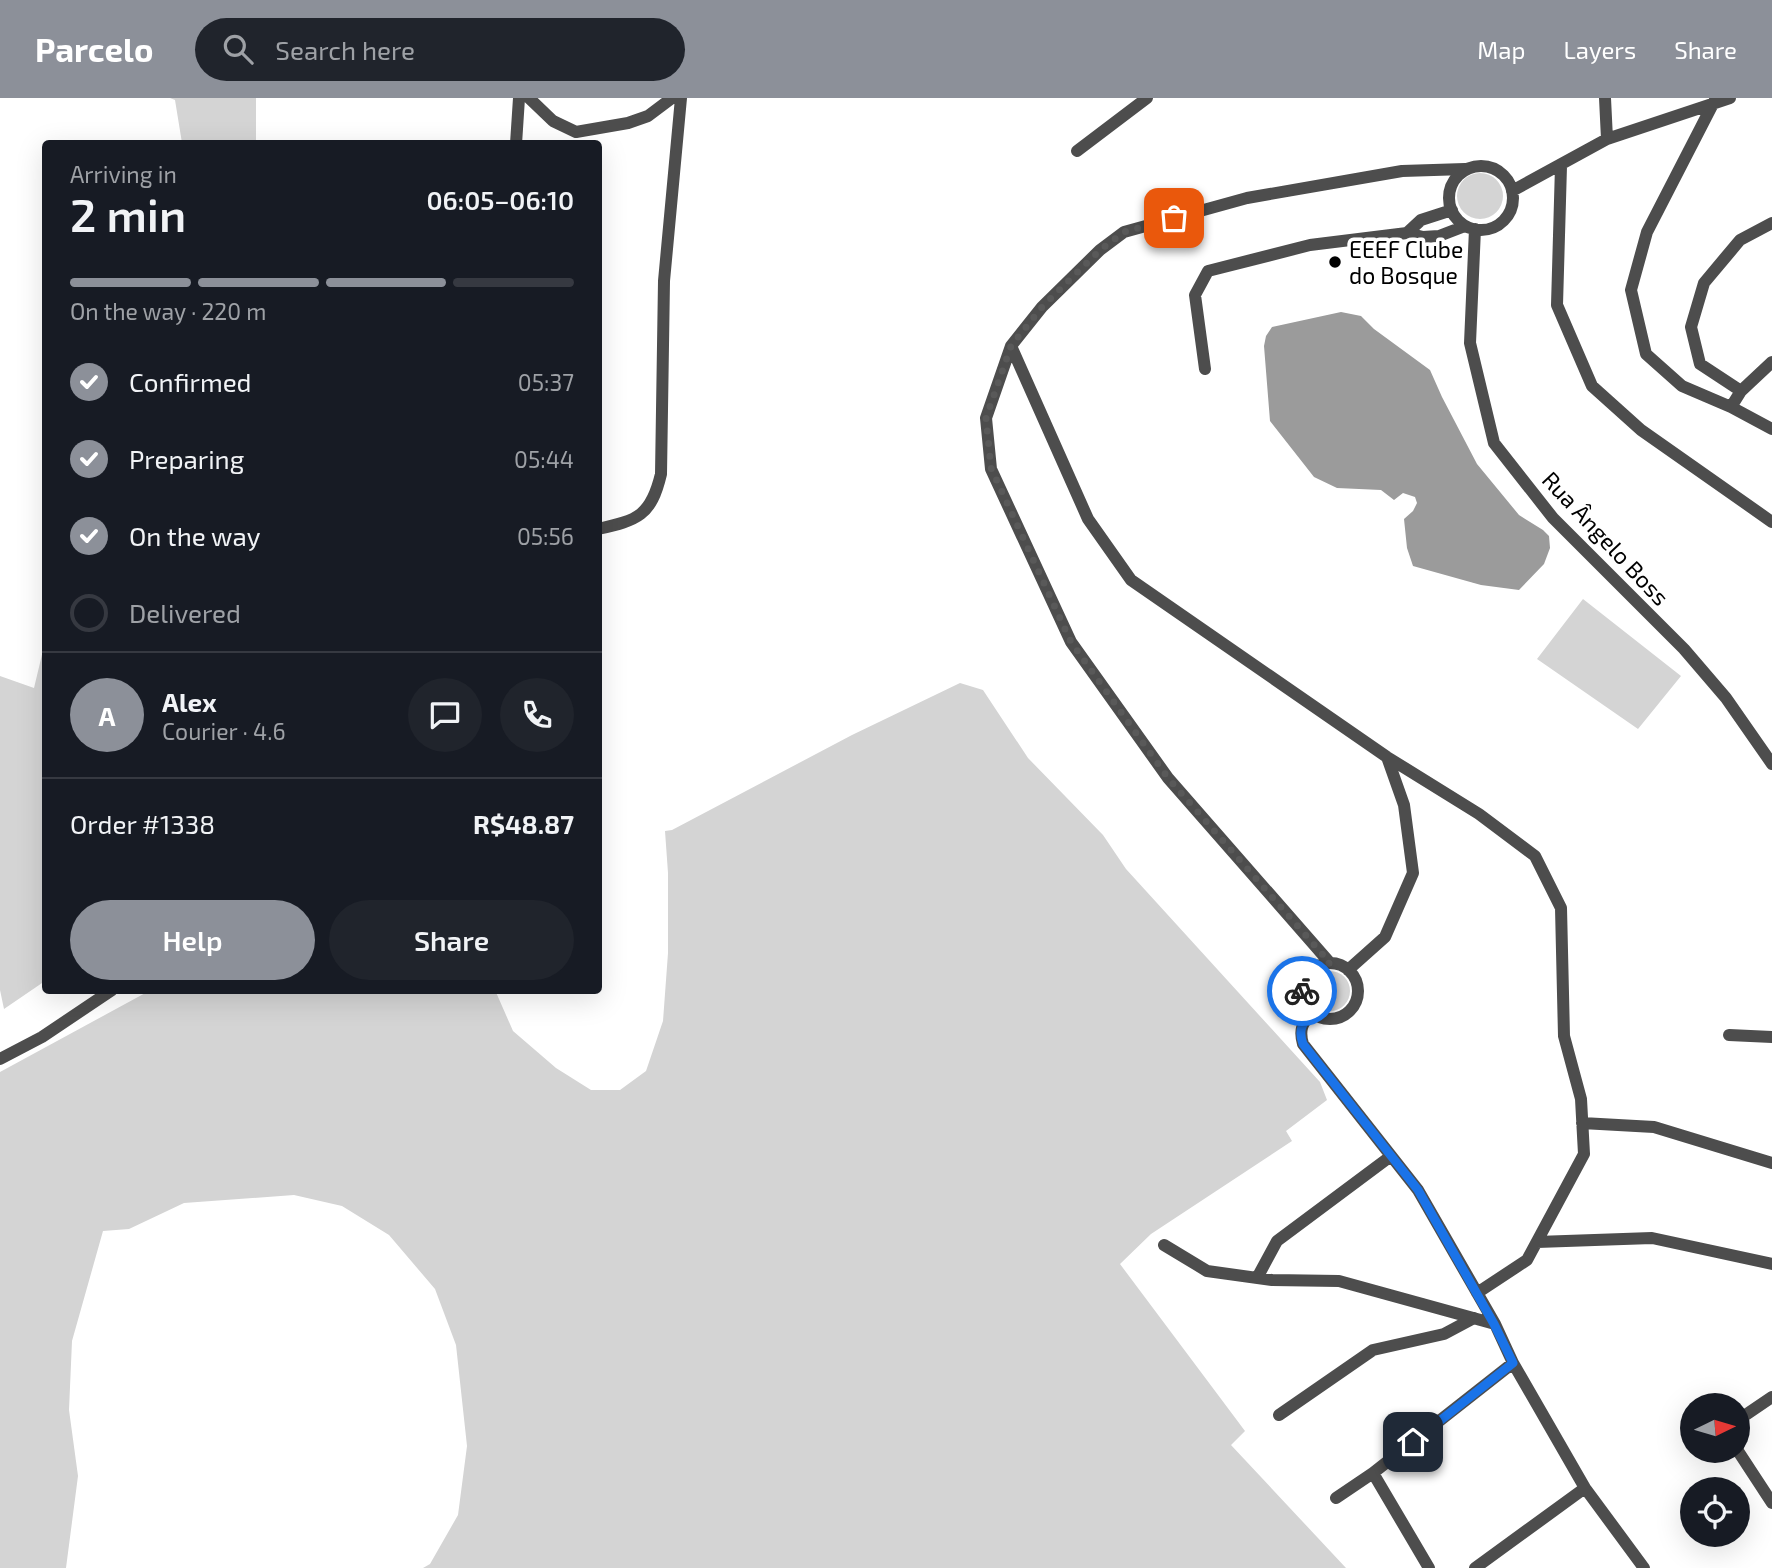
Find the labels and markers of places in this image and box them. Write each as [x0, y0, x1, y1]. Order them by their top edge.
pin [1144, 188, 1204, 248]
place label: EEEF Clube do Bosque [1349, 235, 1463, 289]
marker: EEEF Clube do Bosque [1327, 254, 1343, 270]
pin [1383, 1412, 1443, 1472]

